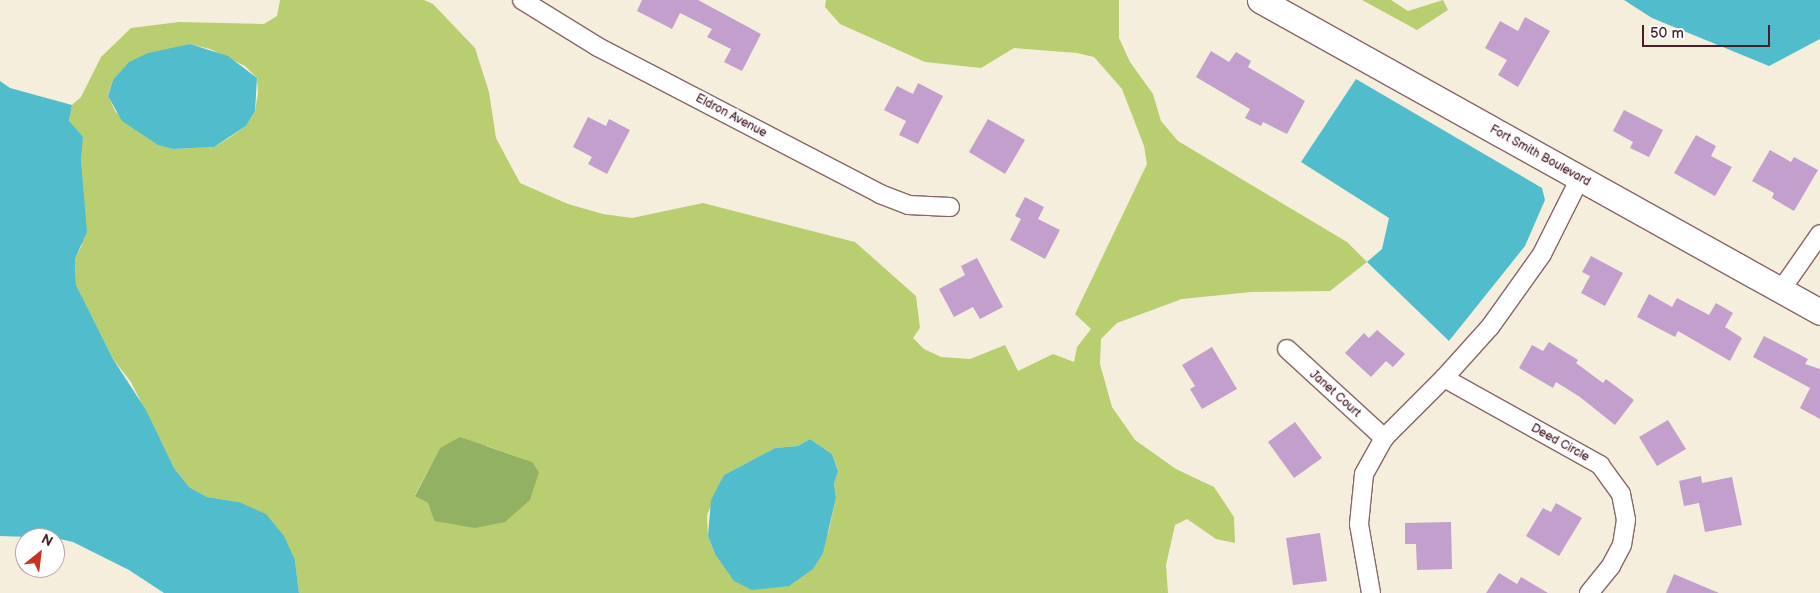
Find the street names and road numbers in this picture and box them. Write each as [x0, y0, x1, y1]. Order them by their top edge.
street label: Eldron Avenue [693, 91, 769, 141]
street label: Fort Smith Boulevard [1487, 122, 1593, 190]
street label: Janet Court [1307, 367, 1363, 421]
street label: Deed Circle [1528, 421, 1592, 465]

